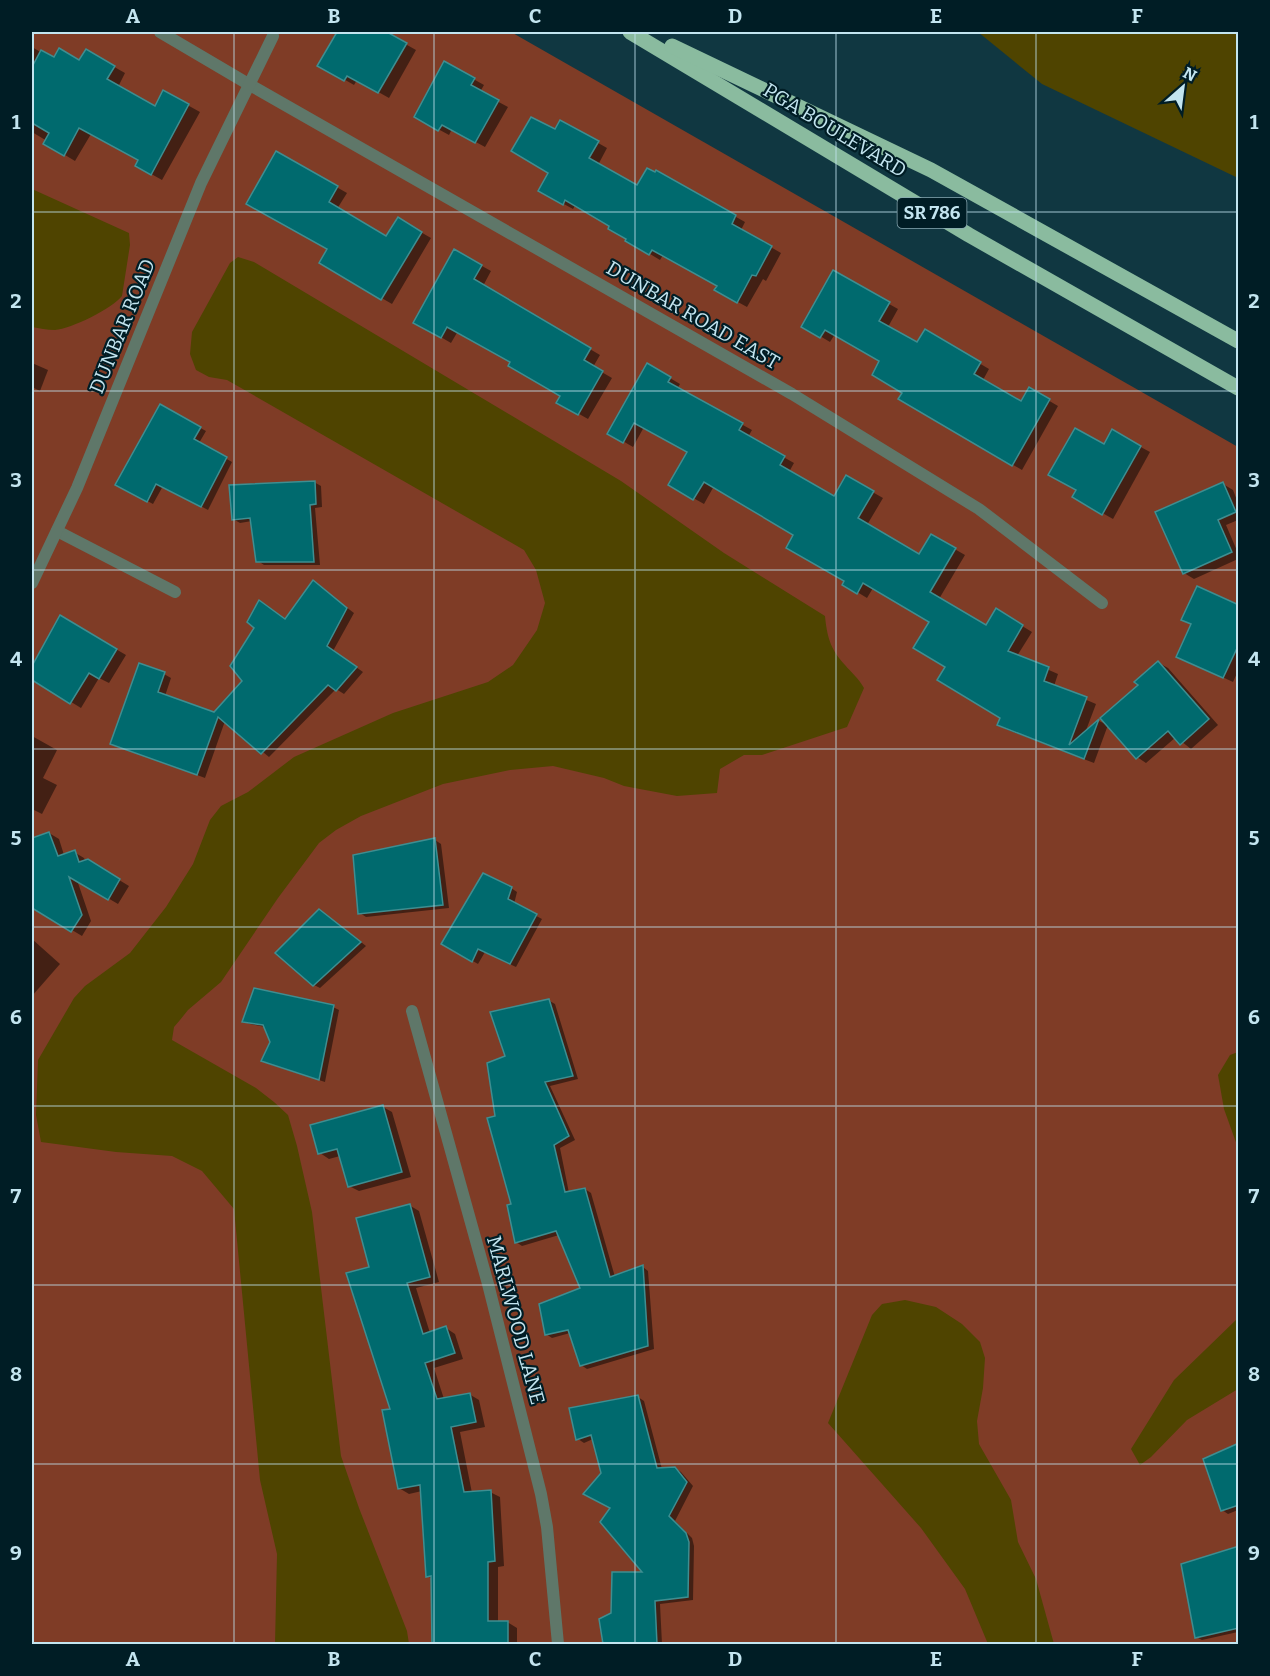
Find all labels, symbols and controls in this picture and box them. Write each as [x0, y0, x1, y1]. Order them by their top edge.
text: A [126, 4, 141, 28]
text: B [328, 4, 341, 28]
text: C [529, 4, 541, 28]
text: D [728, 4, 742, 28]
text: E [930, 4, 942, 28]
text: F [1131, 4, 1143, 28]
north arrow [1153, 57, 1213, 117]
text: N [1180, 63, 1200, 85]
street label: PGA BOULEVARD [759, 78, 911, 182]
text: 1 [12, 110, 21, 134]
text: 1 [1250, 110, 1259, 134]
road number: SR 786 [898, 198, 966, 228]
street label: DUNBAR ROAD [84, 255, 160, 397]
street label: DUNBAR ROAD EAST [602, 256, 784, 374]
text: 2 [10, 289, 22, 313]
text: 2 [1248, 289, 1260, 313]
text: 3 [10, 468, 22, 492]
text: 3 [1248, 468, 1260, 492]
text: 4 [10, 647, 22, 671]
text: 4 [1248, 647, 1260, 671]
text: 5 [11, 826, 22, 850]
text: 5 [1249, 826, 1260, 850]
text: 6 [10, 1005, 22, 1029]
text: 6 [1248, 1005, 1260, 1029]
text: 7 [11, 1184, 22, 1208]
text: 7 [1249, 1184, 1260, 1208]
street label: MARLWOOD LANE [482, 1233, 550, 1407]
text: 8 [10, 1362, 22, 1386]
text: 8 [1248, 1362, 1260, 1386]
text: 9 [10, 1541, 22, 1565]
text: 9 [1248, 1541, 1260, 1565]
text: A [126, 1647, 141, 1671]
text: B [328, 1647, 341, 1671]
text: C [529, 1647, 541, 1671]
text: D [728, 1647, 742, 1671]
text: E [930, 1647, 942, 1671]
text: F [1131, 1647, 1143, 1671]

